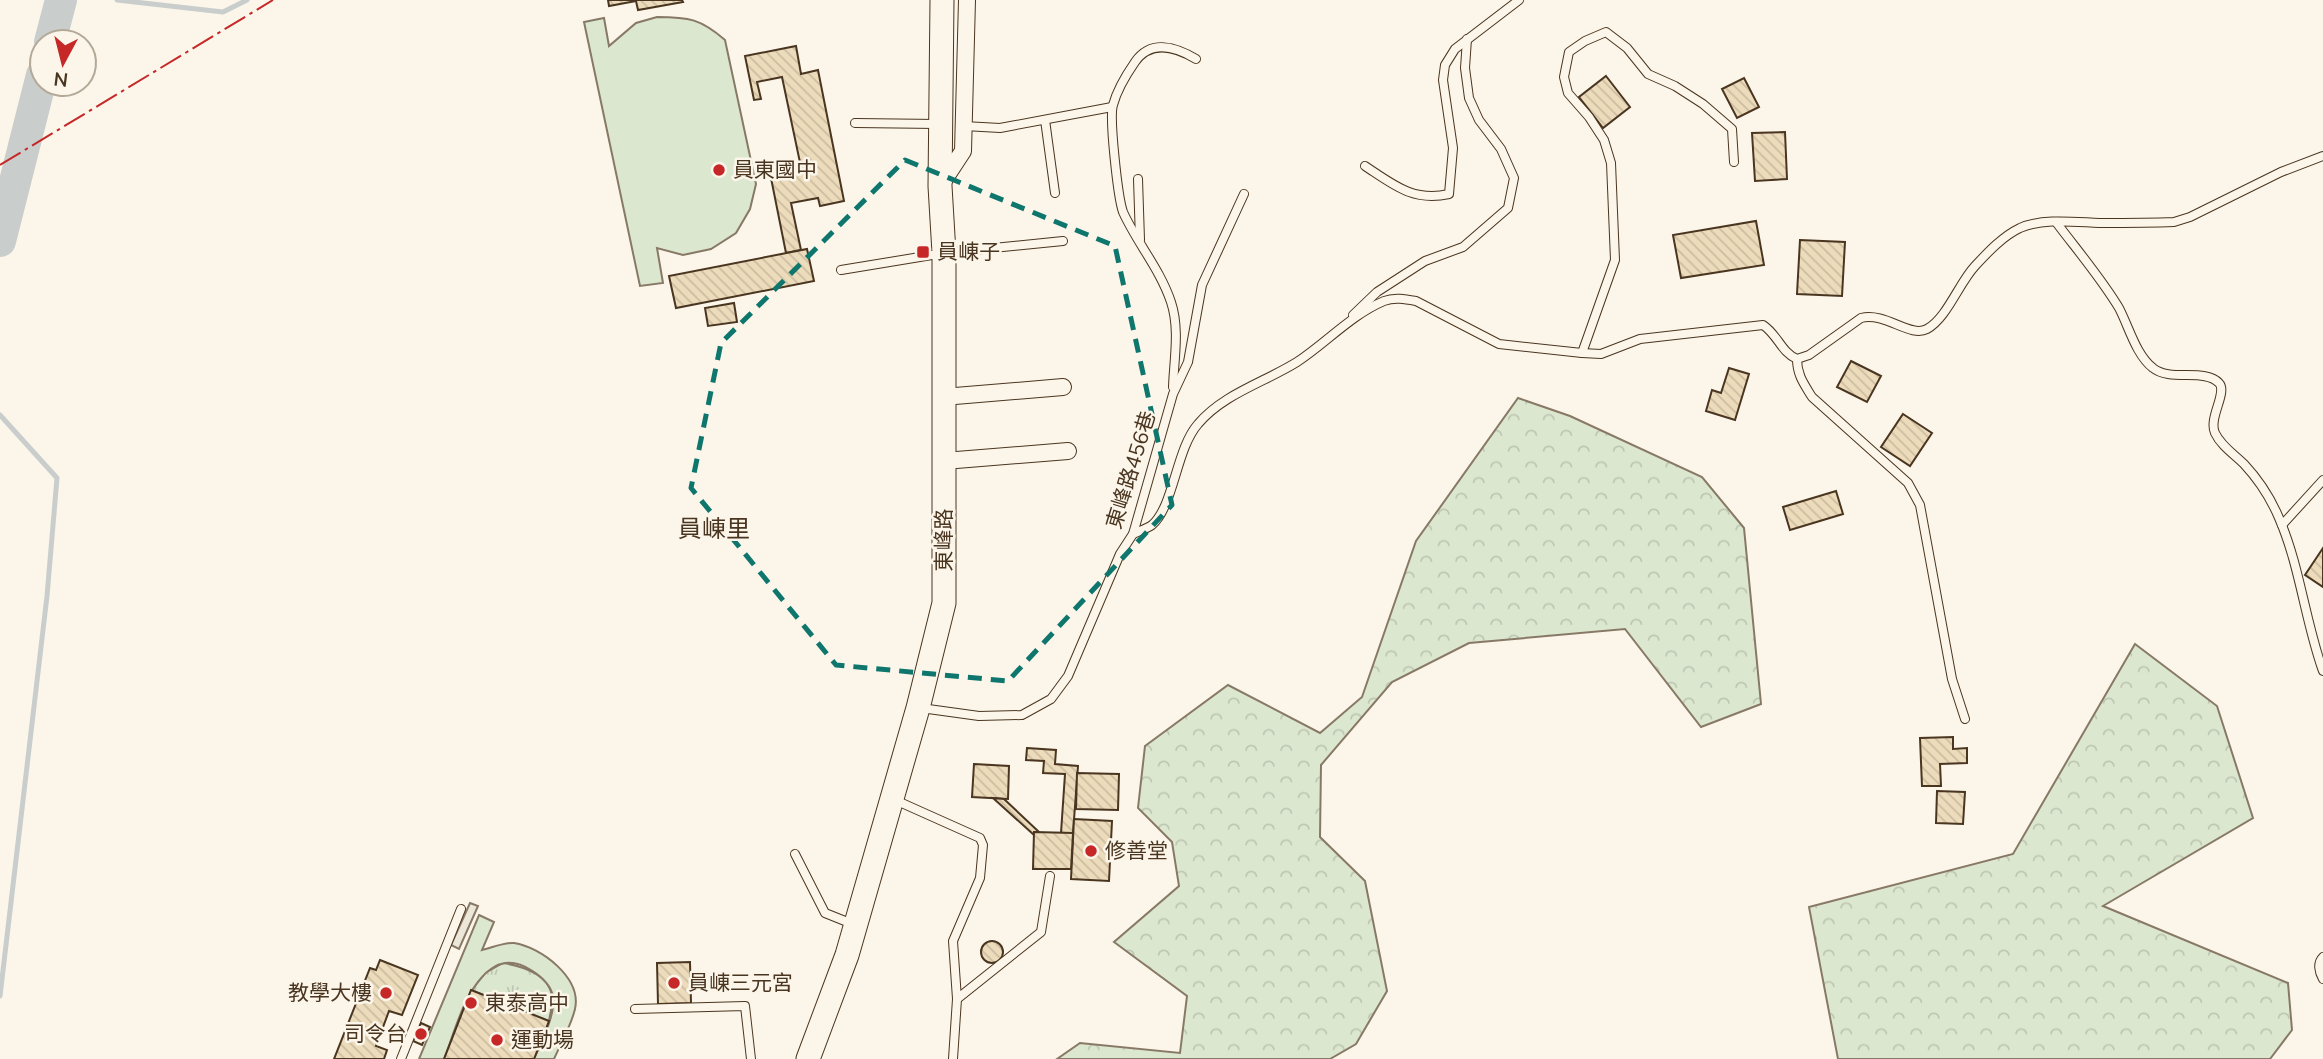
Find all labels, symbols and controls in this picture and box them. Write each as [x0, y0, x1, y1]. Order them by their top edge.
north arrow [28, 28, 98, 98]
text: N [52, 65, 70, 93]
place label: 員東國中 [733, 156, 817, 184]
marker: 員東國中 [711, 162, 727, 178]
place label: 員崠子 [937, 238, 1000, 266]
marker: 員崠子 [915, 244, 931, 260]
street label: 東峰路456巷 [1100, 408, 1162, 532]
street label: 東峰路 [930, 509, 958, 572]
district label: 員崠里 [678, 513, 750, 545]
place label: 修善堂 [1105, 837, 1168, 865]
marker: 修善堂 [1083, 843, 1099, 859]
place label: 員崠三元宮 [688, 969, 793, 997]
marker: 員崠三元宮 [666, 975, 682, 991]
place label: 教學大樓 [288, 979, 372, 1007]
marker: 教學大樓 [378, 985, 394, 1001]
place label: 東泰高中 [485, 989, 569, 1017]
marker: 東泰高中 [463, 995, 479, 1011]
place label: 司令台 [344, 1020, 407, 1048]
marker: 司令台 [413, 1026, 429, 1042]
place label: 運動場 [511, 1026, 574, 1054]
marker: 運動場 [489, 1032, 505, 1048]

